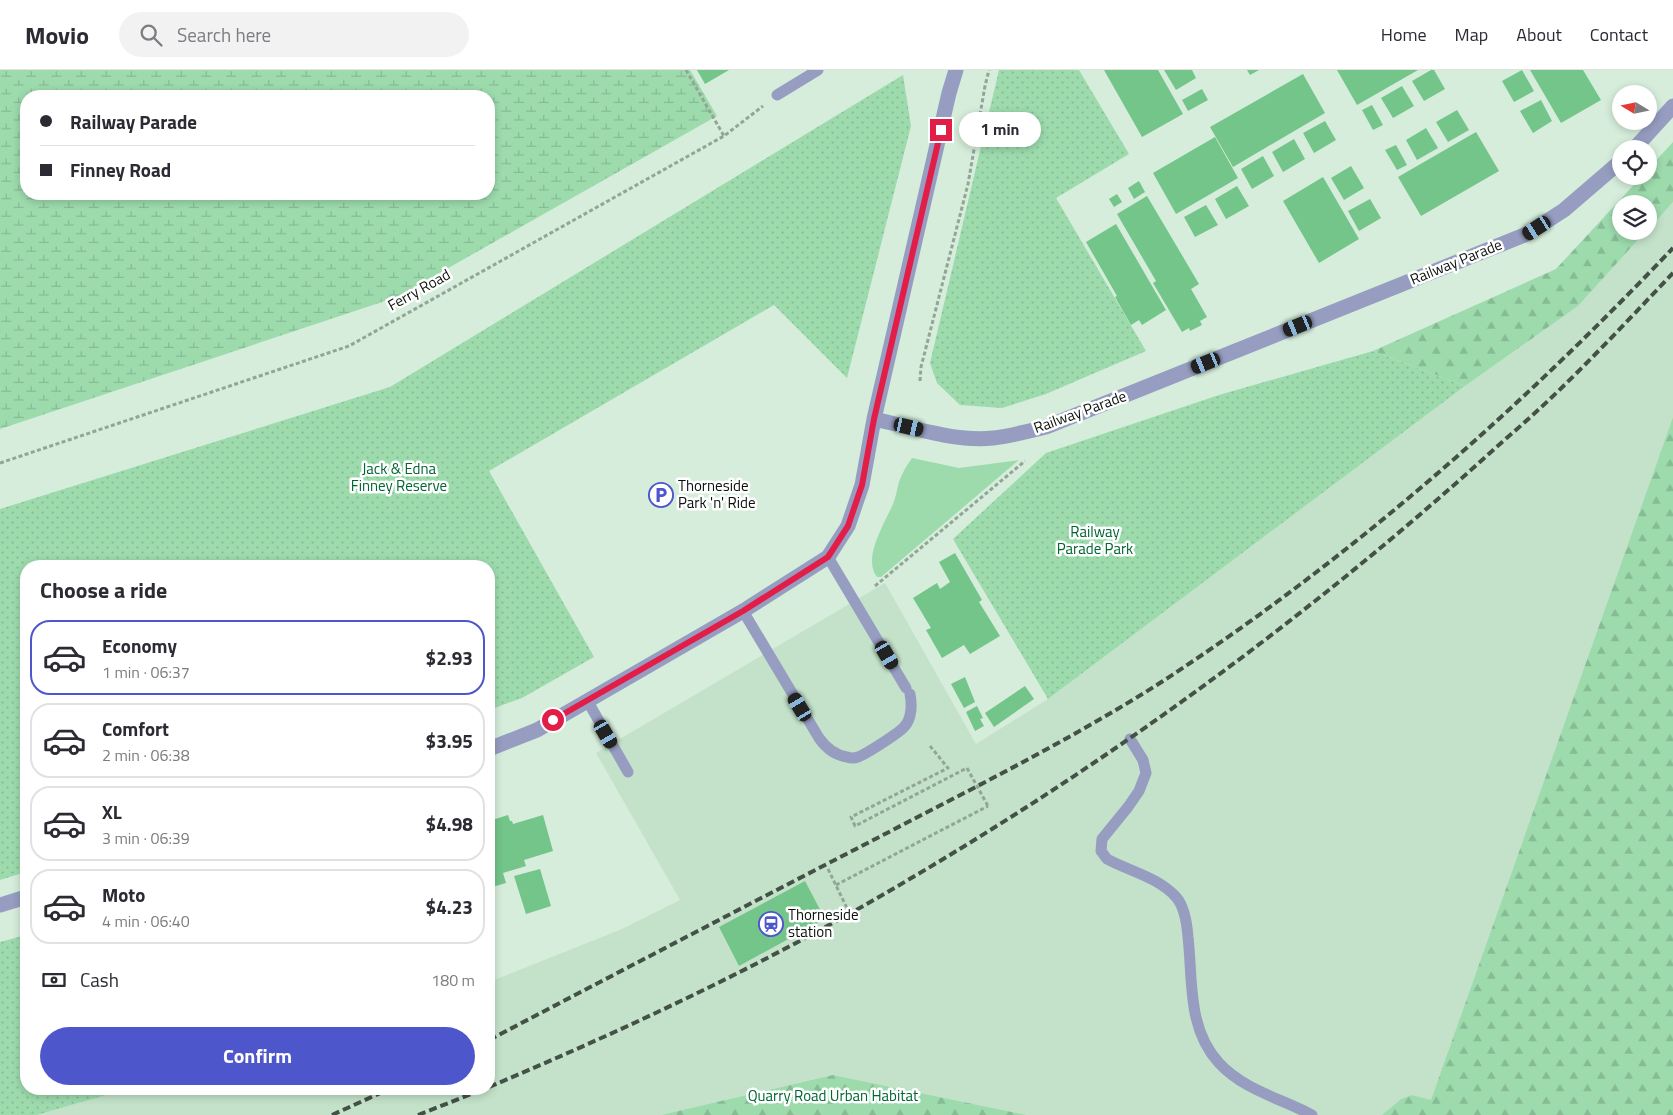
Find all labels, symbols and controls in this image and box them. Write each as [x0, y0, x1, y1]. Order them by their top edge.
search box [119, 12, 469, 57]
text: Movio [25, 17, 89, 53]
text: Search here [177, 20, 271, 49]
icon: search [137, 21, 165, 49]
text: Home [1381, 21, 1427, 48]
text: Map [1455, 21, 1488, 48]
text: About [1516, 21, 1562, 48]
text: Contact [1590, 21, 1648, 48]
north arrow [1612, 85, 1658, 130]
map controls [1612, 85, 1657, 240]
text: Railway Parade [70, 107, 197, 136]
callout: 1 min [958, 112, 1041, 148]
text: 1 min [981, 117, 1019, 141]
route end [930, 119, 952, 141]
button: locate [1612, 140, 1657, 185]
text: Finney Road [70, 155, 171, 184]
button: layers [1612, 195, 1657, 240]
car [1520, 214, 1553, 242]
street label: Railway Parade [1406, 233, 1505, 290]
street label: Ferry Road [383, 263, 454, 316]
car [1281, 313, 1314, 339]
car [1189, 350, 1222, 376]
street label: Railway Parade [1030, 384, 1130, 439]
car [892, 416, 925, 438]
park label: Jack & Edna Finney Reserve [351, 457, 447, 497]
place label: Thorneside Park 'n' Ride [678, 474, 755, 514]
parking icon: Thorneside Park 'n' Ride [648, 482, 674, 508]
park label: Railway Parade Park [1057, 520, 1133, 560]
text: Choose a ride [40, 573, 167, 607]
text: Economy [102, 631, 177, 660]
icon: car [42, 635, 87, 680]
car [873, 638, 900, 672]
text: $2.93 [426, 643, 473, 672]
text: 1 min · 06:37 [102, 660, 190, 684]
car [785, 690, 814, 724]
route start [542, 709, 564, 731]
text: Comfort [102, 714, 169, 743]
car [592, 717, 619, 751]
icon: car [42, 718, 87, 763]
text: $3.95 [426, 726, 473, 755]
text: 2 min · 06:38 [102, 743, 190, 767]
text: XL [102, 797, 122, 826]
icon: car [42, 801, 87, 846]
text: $4.98 [426, 809, 473, 838]
text: 3 min · 06:39 [102, 826, 190, 850]
text: Moto [102, 880, 145, 909]
icon: car [42, 884, 87, 929]
text: $4.23 [426, 892, 473, 921]
place label: Thorneside station [788, 903, 858, 943]
text: 4 min · 06:40 [102, 909, 190, 933]
station icon: Thorneside station [758, 911, 784, 937]
text: Cash [80, 965, 119, 994]
icon: cash [40, 966, 68, 994]
text: 180 m [431, 968, 475, 992]
button: Confirm [40, 1027, 475, 1085]
park label: Quarry Road Urban Habitat [748, 1084, 919, 1107]

